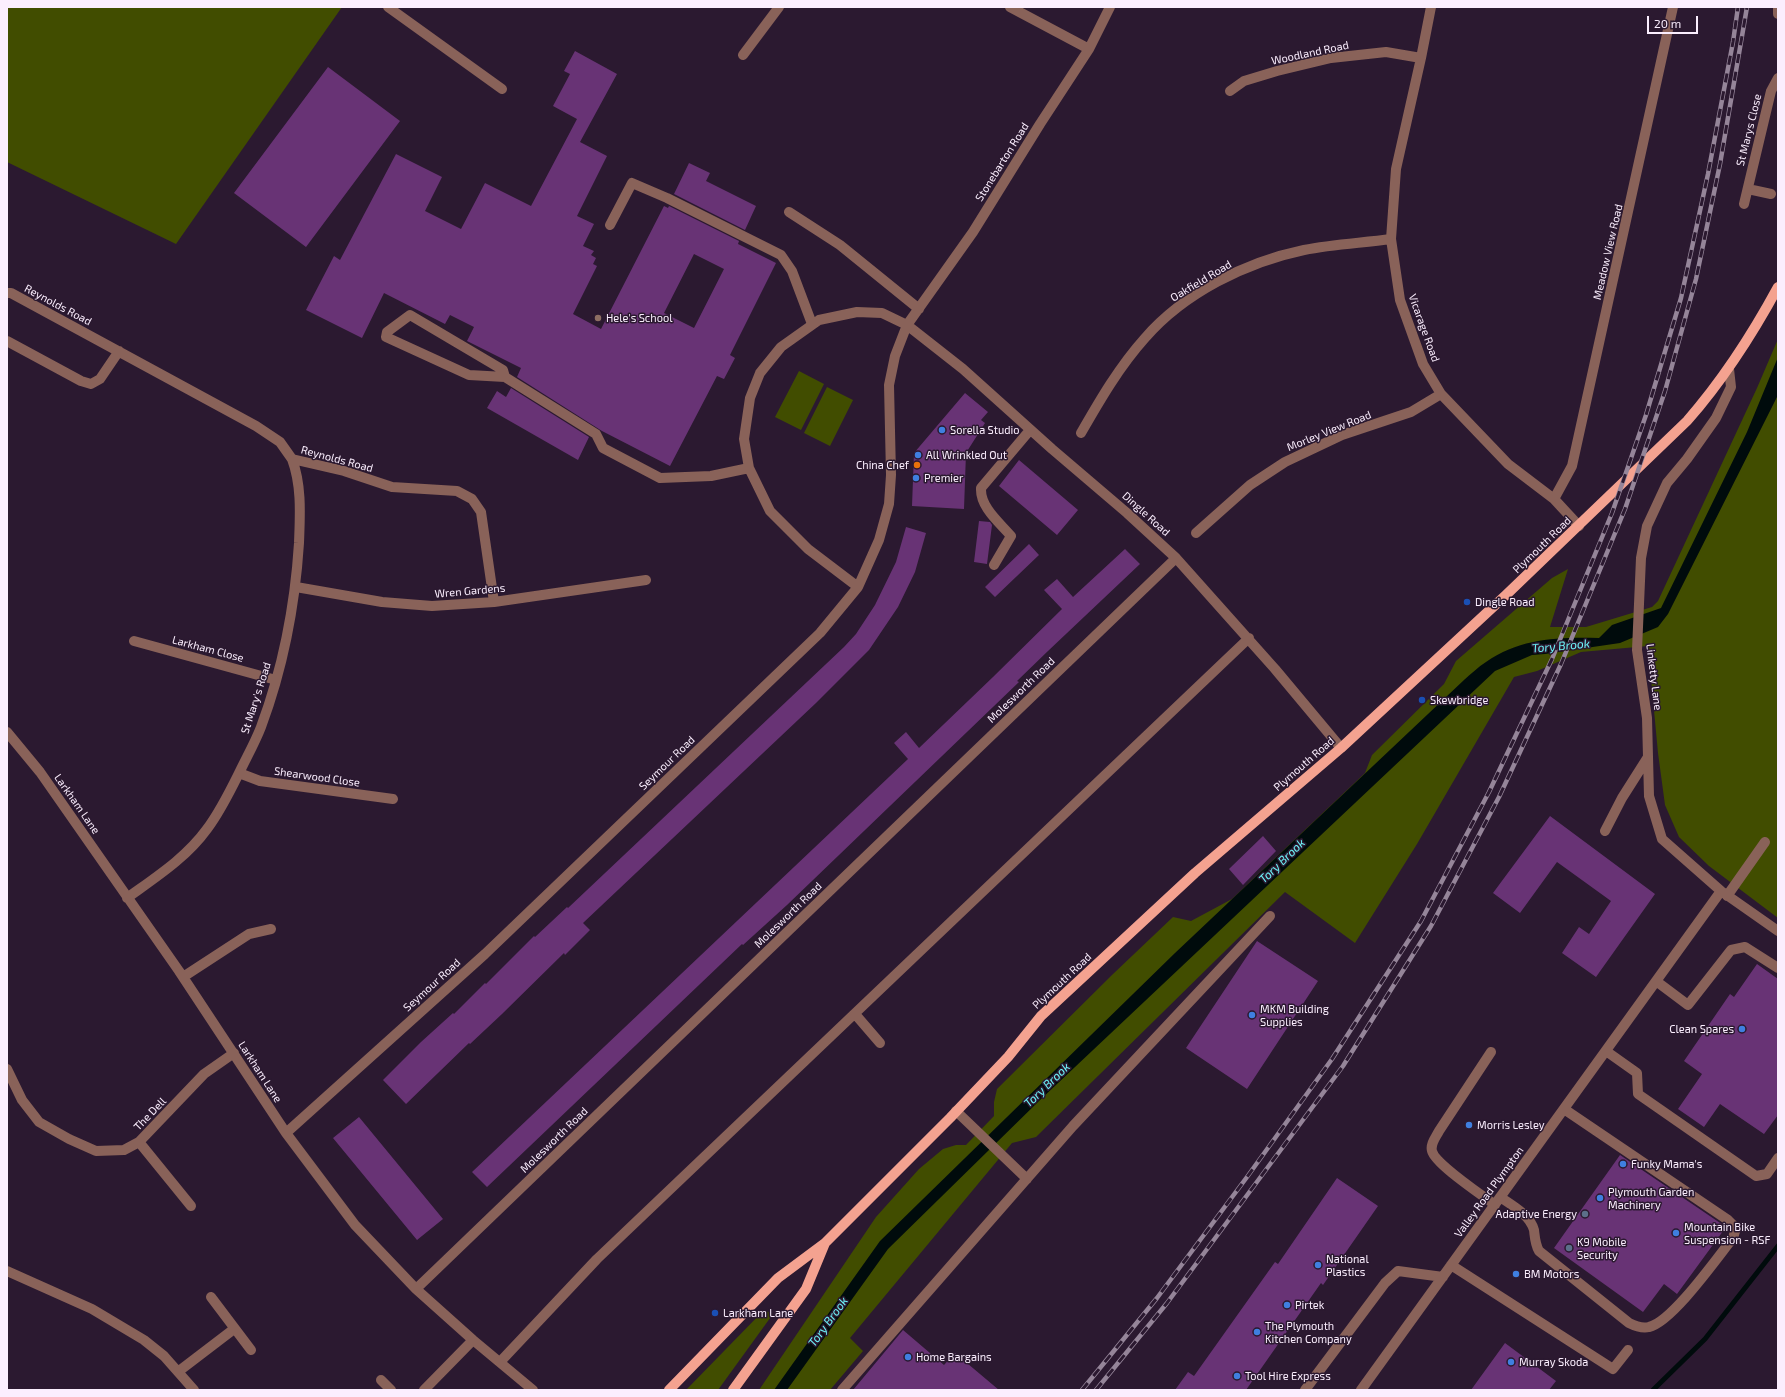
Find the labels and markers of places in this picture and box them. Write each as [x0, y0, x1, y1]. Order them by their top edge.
place label: Hele's School [606, 311, 672, 325]
marker: Hele's School [593, 313, 603, 323]
place label: Sorella Studio [950, 423, 1019, 437]
marker: Sorella Studio [937, 425, 947, 435]
place label: All Wrinkled Out [926, 448, 1007, 462]
marker: All Wrinkled Out [913, 450, 923, 460]
place label: China Chef [856, 458, 909, 472]
marker: China Chef [912, 460, 922, 470]
place label: Premier [924, 471, 963, 485]
marker: Premier [911, 473, 921, 483]
place label: Dingle Road [1475, 595, 1535, 609]
marker: Dingle Road [1462, 597, 1472, 607]
place label: Skewbridge [1430, 693, 1488, 707]
marker: Skewbridge [1417, 695, 1427, 705]
place label: MKM Building Supplies [1260, 1002, 1329, 1028]
marker: MKM Building Supplies [1247, 1010, 1257, 1020]
place label: Clean Spares [1669, 1022, 1734, 1036]
marker: Clean Spares [1737, 1024, 1747, 1034]
place label: Morris Lesley [1477, 1118, 1545, 1132]
marker: Morris Lesley [1464, 1120, 1474, 1130]
place label: Funky Mama's [1631, 1157, 1702, 1171]
marker: Funky Mama's [1618, 1159, 1628, 1169]
place label: Plymouth Garden Machinery [1608, 1185, 1694, 1211]
marker: Plymouth Garden Machinery [1595, 1193, 1605, 1203]
place label: Adaptive Energy [1496, 1207, 1577, 1221]
marker: Adaptive Energy [1580, 1209, 1590, 1219]
place label: Mountain Bike Suspension - RSF [1684, 1220, 1770, 1246]
marker: Mountain Bike Suspension - RSF [1671, 1228, 1681, 1238]
place label: K9 Mobile Security [1577, 1235, 1626, 1261]
marker: K9 Mobile Security [1564, 1243, 1574, 1253]
place label: National Plastics [1326, 1252, 1369, 1278]
marker: National Plastics [1313, 1260, 1323, 1270]
place label: BM Motors [1524, 1267, 1579, 1281]
marker: BM Motors [1511, 1269, 1521, 1279]
place label: Pirtek [1295, 1298, 1324, 1312]
marker: Pirtek [1282, 1300, 1292, 1310]
place label: Larkham Lane [723, 1306, 793, 1320]
marker: Larkham Lane [710, 1308, 720, 1318]
place label: The Plymouth Kitchen Company [1265, 1319, 1352, 1345]
marker: The Plymouth Kitchen Company [1252, 1327, 1262, 1337]
place label: Home Bargains [916, 1350, 992, 1364]
marker: Home Bargains [903, 1352, 913, 1362]
place label: Murray Skoda [1519, 1355, 1588, 1369]
marker: Murray Skoda [1506, 1357, 1516, 1367]
place label: Tool Hire Express [1245, 1369, 1331, 1383]
marker: Tool Hire Express [1232, 1371, 1242, 1381]

